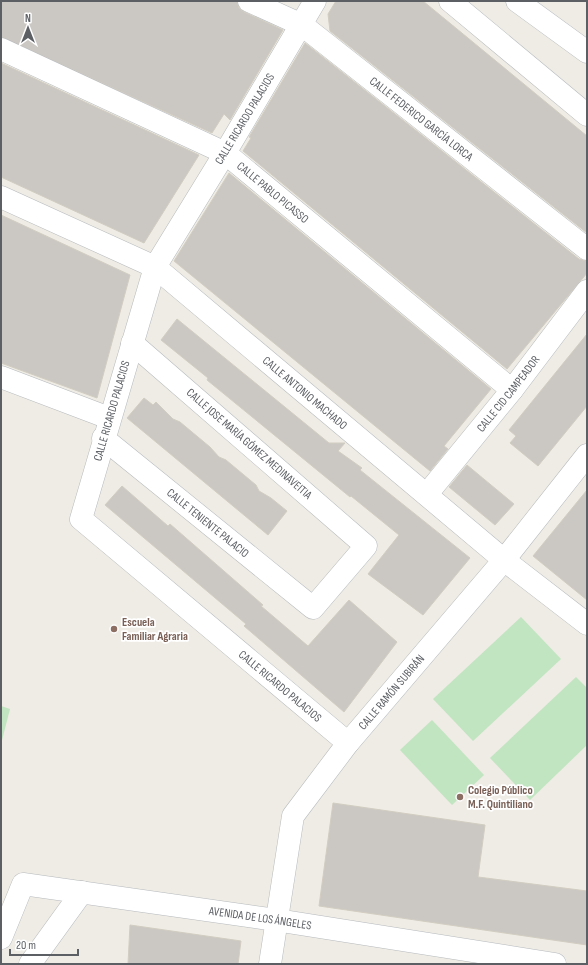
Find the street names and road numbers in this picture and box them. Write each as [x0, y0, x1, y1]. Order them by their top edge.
street label: CALLE RICARDO PALACIOS [212, 71, 278, 167]
street label: CALLE FEDERICO GARCÍA LORCA [367, 74, 477, 165]
street label: CALLE PABLO PICASSO [234, 158, 312, 227]
street label: CALLE CID CAMPEADOR [473, 352, 543, 435]
street label: CALLE ANTONIO MACHADO [260, 353, 351, 433]
street label: CALLE RICARDO PALACIOS [91, 359, 133, 463]
street label: CALLE JOSE MARÍA GÓMEZ MEDINAVEITIA [183, 385, 316, 503]
street label: CALLE TENIENTE PALACIO [164, 485, 252, 561]
street label: CALLE RICARDO PALACIOS [236, 647, 325, 725]
street label: CALLE RAMÓN SUBIRÁN [355, 651, 428, 733]
street label: AVENIDA DE LOS ÁNGELES [207, 903, 313, 933]

